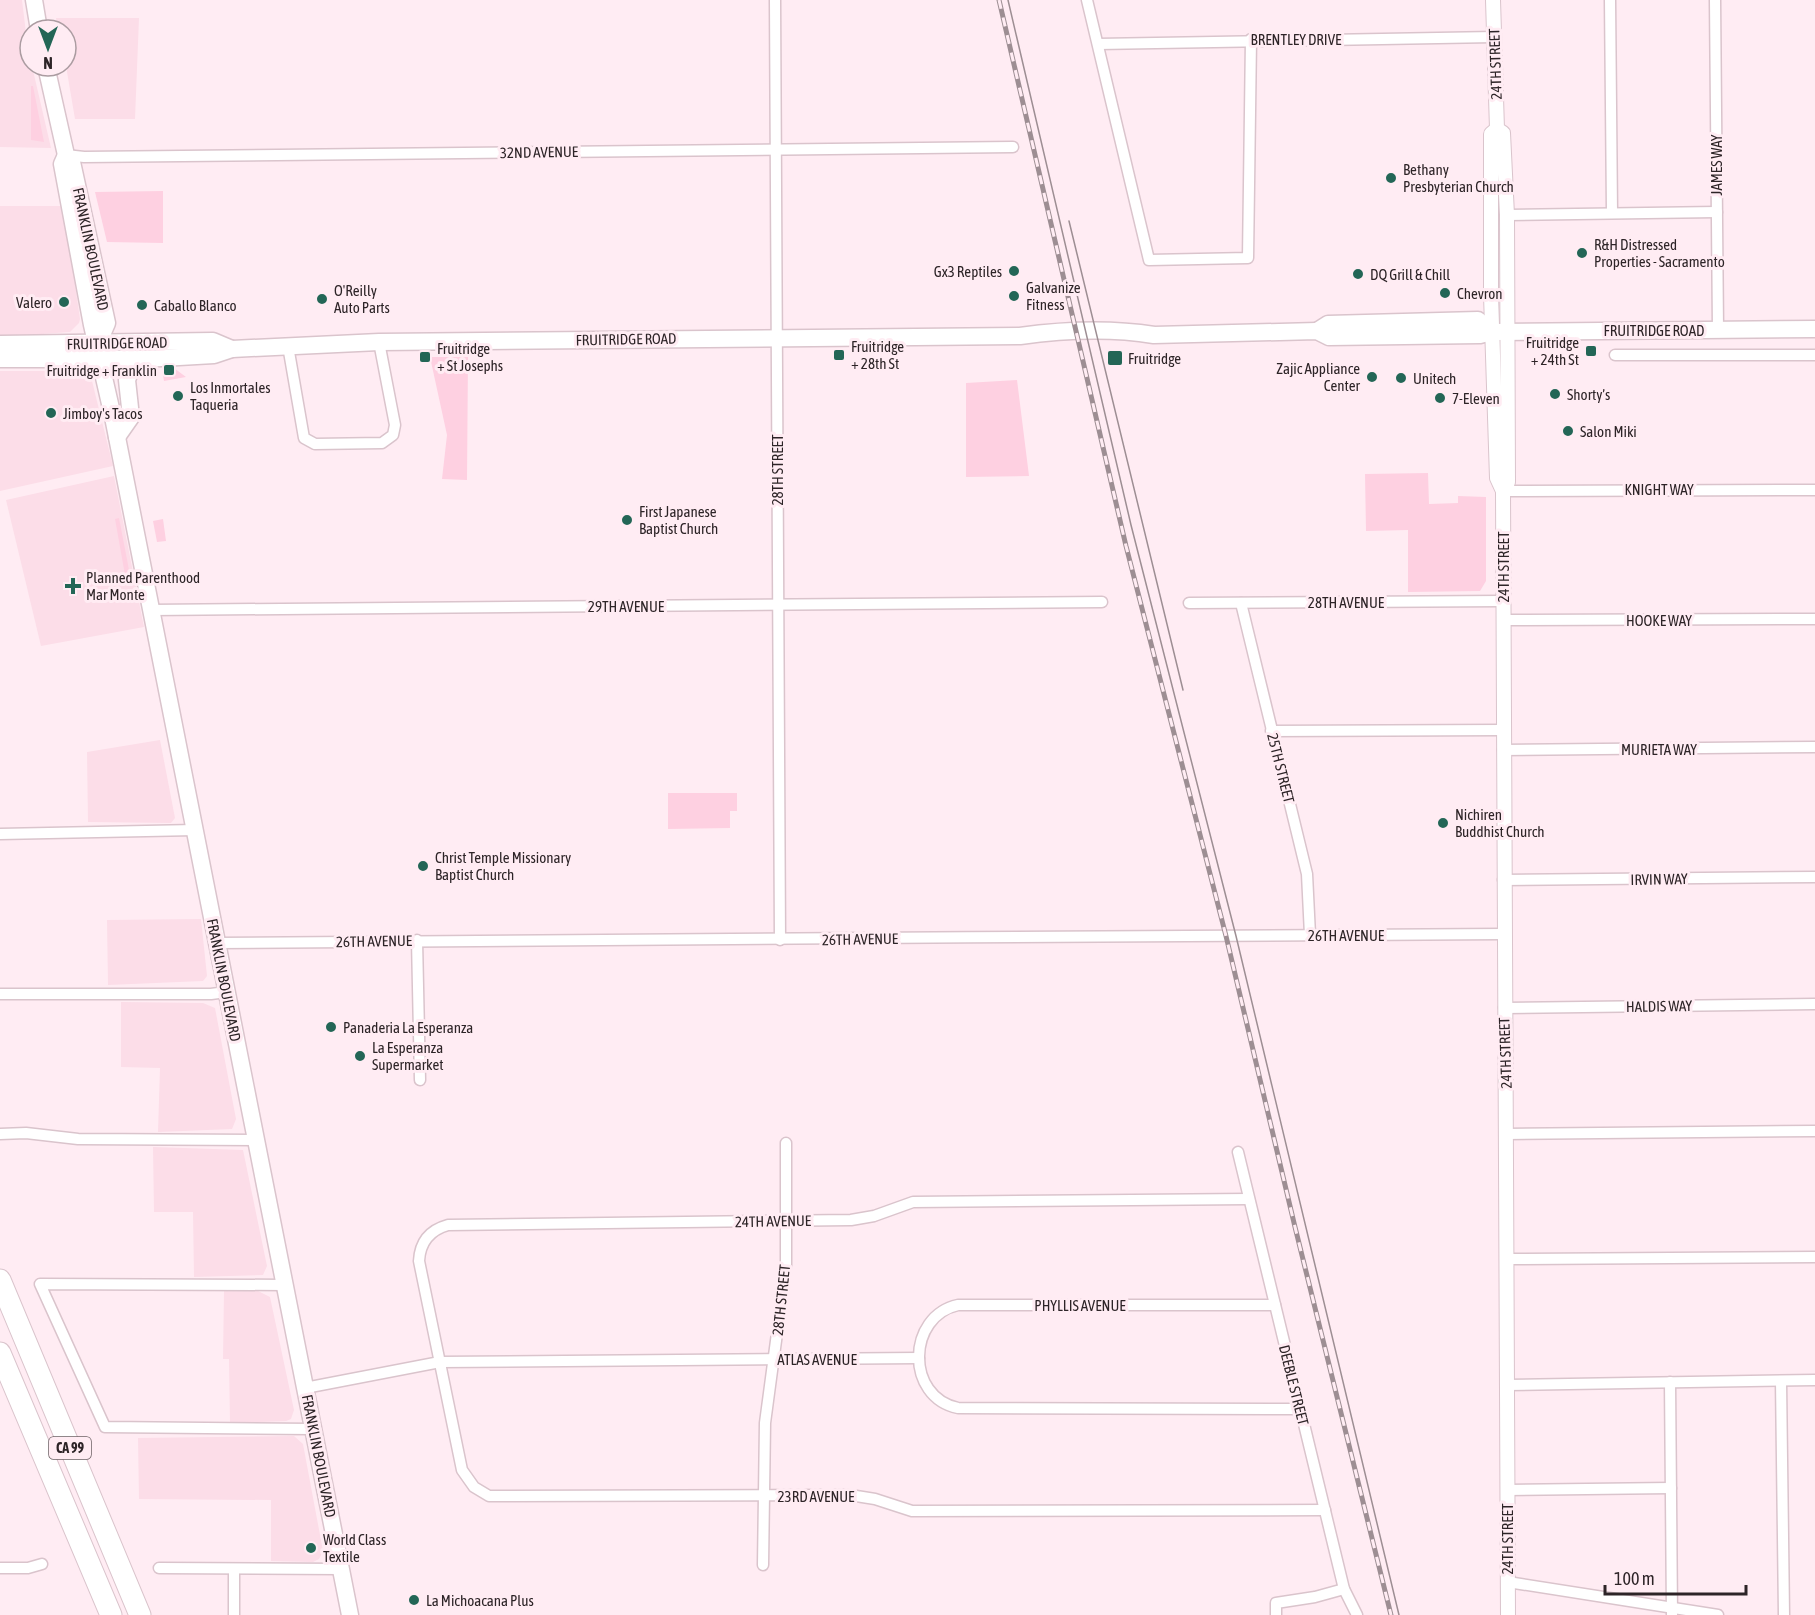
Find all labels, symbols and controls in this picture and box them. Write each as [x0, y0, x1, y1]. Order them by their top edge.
north arrow [18, 18, 78, 78]
street label: 24TH STREET [1485, 28, 1505, 100]
street label: BRENTLEY DRIVE [1251, 31, 1342, 48]
text: N [43, 54, 53, 72]
street label: JAMES WAY [1708, 134, 1725, 195]
street label: 32ND AVENUE [500, 143, 579, 161]
place label: Bethany Presbyterian Church [1403, 161, 1514, 195]
marker: Bethany Presbyterian Church [1384, 171, 1398, 185]
street label: FRANKLIN BOULEVARD [70, 186, 112, 312]
place label: R&H Distressed Properties - Sacramento [1594, 236, 1725, 270]
marker: R&H Distressed Properties - Sacramento [1575, 246, 1589, 260]
place label: Gx3 Reptiles [934, 263, 1002, 280]
marker: Gx3 Reptiles [1007, 264, 1021, 278]
place label: DQ Grill & Chill [1370, 266, 1450, 283]
marker: DQ Grill & Chill [1351, 267, 1365, 281]
place label: Galvanize Fitness [1026, 279, 1081, 313]
place label: O'Reilly Auto Parts [334, 282, 390, 316]
place label: Chevron [1457, 285, 1503, 302]
marker: Chevron [1438, 286, 1452, 300]
marker: Galvanize Fitness [1007, 289, 1021, 303]
marker: O'Reilly Auto Parts [315, 292, 329, 306]
place label: Valero [16, 294, 52, 311]
marker: Valero [57, 295, 71, 309]
place label: Caballo Blanco [154, 297, 237, 314]
marker: Caballo Blanco [135, 298, 149, 312]
street label: FRUITRIDGE ROAD [1604, 322, 1704, 339]
street label: FRUITRIDGE ROAD [575, 330, 677, 348]
street label: FRUITRIDGE ROAD [66, 334, 168, 352]
place label: Fruitridge + 24th St [1526, 334, 1579, 368]
place label: Fruitridge + 28th St [851, 338, 904, 372]
place label: Fruitridge + St Josephs [437, 340, 503, 374]
marker: Fruitridge + 24th St [1584, 344, 1598, 358]
marker: Fruitridge + 28th St [832, 348, 846, 362]
marker: Fruitridge [1106, 349, 1124, 367]
marker: Fruitridge + St Josephs [418, 350, 432, 364]
place label: Fruitridge [1128, 350, 1181, 367]
place label: Zajic Appliance Center [1276, 360, 1361, 394]
place label: Fruitridge + Franklin [47, 362, 157, 379]
marker: Fruitridge + Franklin [162, 363, 176, 377]
marker: Zajic Appliance Center [1365, 370, 1379, 384]
place label: Unitech [1413, 370, 1456, 387]
marker: Unitech [1394, 371, 1408, 385]
place label: Los Inmortales Taqueria [190, 379, 271, 413]
place label: Shorty’s [1567, 386, 1610, 403]
marker: Shorty’s [1548, 387, 1562, 401]
marker: Los Inmortales Taqueria [171, 389, 185, 403]
place label: 7-Eleven [1452, 390, 1500, 407]
marker: 7-Eleven [1433, 391, 1447, 405]
place label: Jimboy's Tacos [63, 405, 142, 422]
marker: Jimboy's Tacos [44, 406, 58, 420]
place label: Salon Miki [1580, 423, 1637, 440]
marker: Salon Miki [1561, 424, 1575, 438]
street label: 28TH STREET [769, 434, 786, 506]
street label: KNIGHT WAY [1624, 481, 1694, 498]
place label: First Japanese Baptist Church [639, 503, 718, 537]
marker: First Japanese Baptist Church [620, 513, 634, 527]
street label: 24TH STREET [1495, 531, 1512, 603]
place label: Planned Parenthood Mar Monte [86, 569, 200, 603]
marker: Planned Parenthood Mar Monte [64, 577, 82, 595]
street label: 28TH AVENUE [1308, 594, 1385, 611]
street label: 29TH AVENUE [588, 598, 665, 615]
street label: HOOKE WAY [1626, 612, 1692, 629]
street label: 25TH STREET [1264, 731, 1298, 805]
street label: MURIETA WAY [1621, 741, 1697, 758]
place label: Nichiren Buddhist Church [1455, 806, 1545, 840]
marker: Nichiren Buddhist Church [1436, 816, 1450, 830]
place label: Christ Temple Missionary Baptist Church [435, 849, 571, 883]
marker: Christ Temple Missionary Baptist Church [416, 859, 430, 873]
street label: IRVIN WAY [1630, 870, 1688, 888]
street label: FRANKLIN BOULEVARD [204, 917, 244, 1043]
street label: 26TH AVENUE [1308, 927, 1385, 944]
street label: 26TH AVENUE [822, 930, 899, 948]
street label: 26TH AVENUE [336, 932, 413, 950]
street label: HALDIS WAY [1626, 997, 1693, 1015]
street label: 24TH STREET [1495, 1017, 1515, 1089]
place label: Panaderia La Esperanza [343, 1019, 473, 1036]
marker: Panaderia La Esperanza [324, 1020, 338, 1034]
place label: La Esperanza Supermarket [372, 1039, 444, 1073]
marker: La Esperanza Supermarket [353, 1049, 367, 1063]
street label: 24TH AVENUE [735, 1212, 812, 1230]
street label: 28TH STREET [769, 1263, 793, 1336]
street label: PHYLLIS AVENUE [1034, 1297, 1126, 1314]
street label: DEEBLE STREET [1276, 1343, 1312, 1427]
street label: ATLAS AVENUE [777, 1351, 857, 1368]
street label: FRANKLIN BOULEVARD [299, 1393, 339, 1519]
road number: CA 99 [49, 1437, 91, 1459]
street label: 23RD AVENUE [778, 1488, 855, 1505]
street label: 24TH STREET [1499, 1503, 1516, 1575]
place label: World Class Textile [323, 1531, 386, 1565]
marker: World Class Textile [304, 1541, 318, 1555]
scale bar [1605, 1558, 1746, 1596]
text: 100 m [1614, 1568, 1655, 1589]
place label: La Michoacana Plus [426, 1592, 534, 1609]
marker: La Michoacana Plus [407, 1593, 421, 1607]

